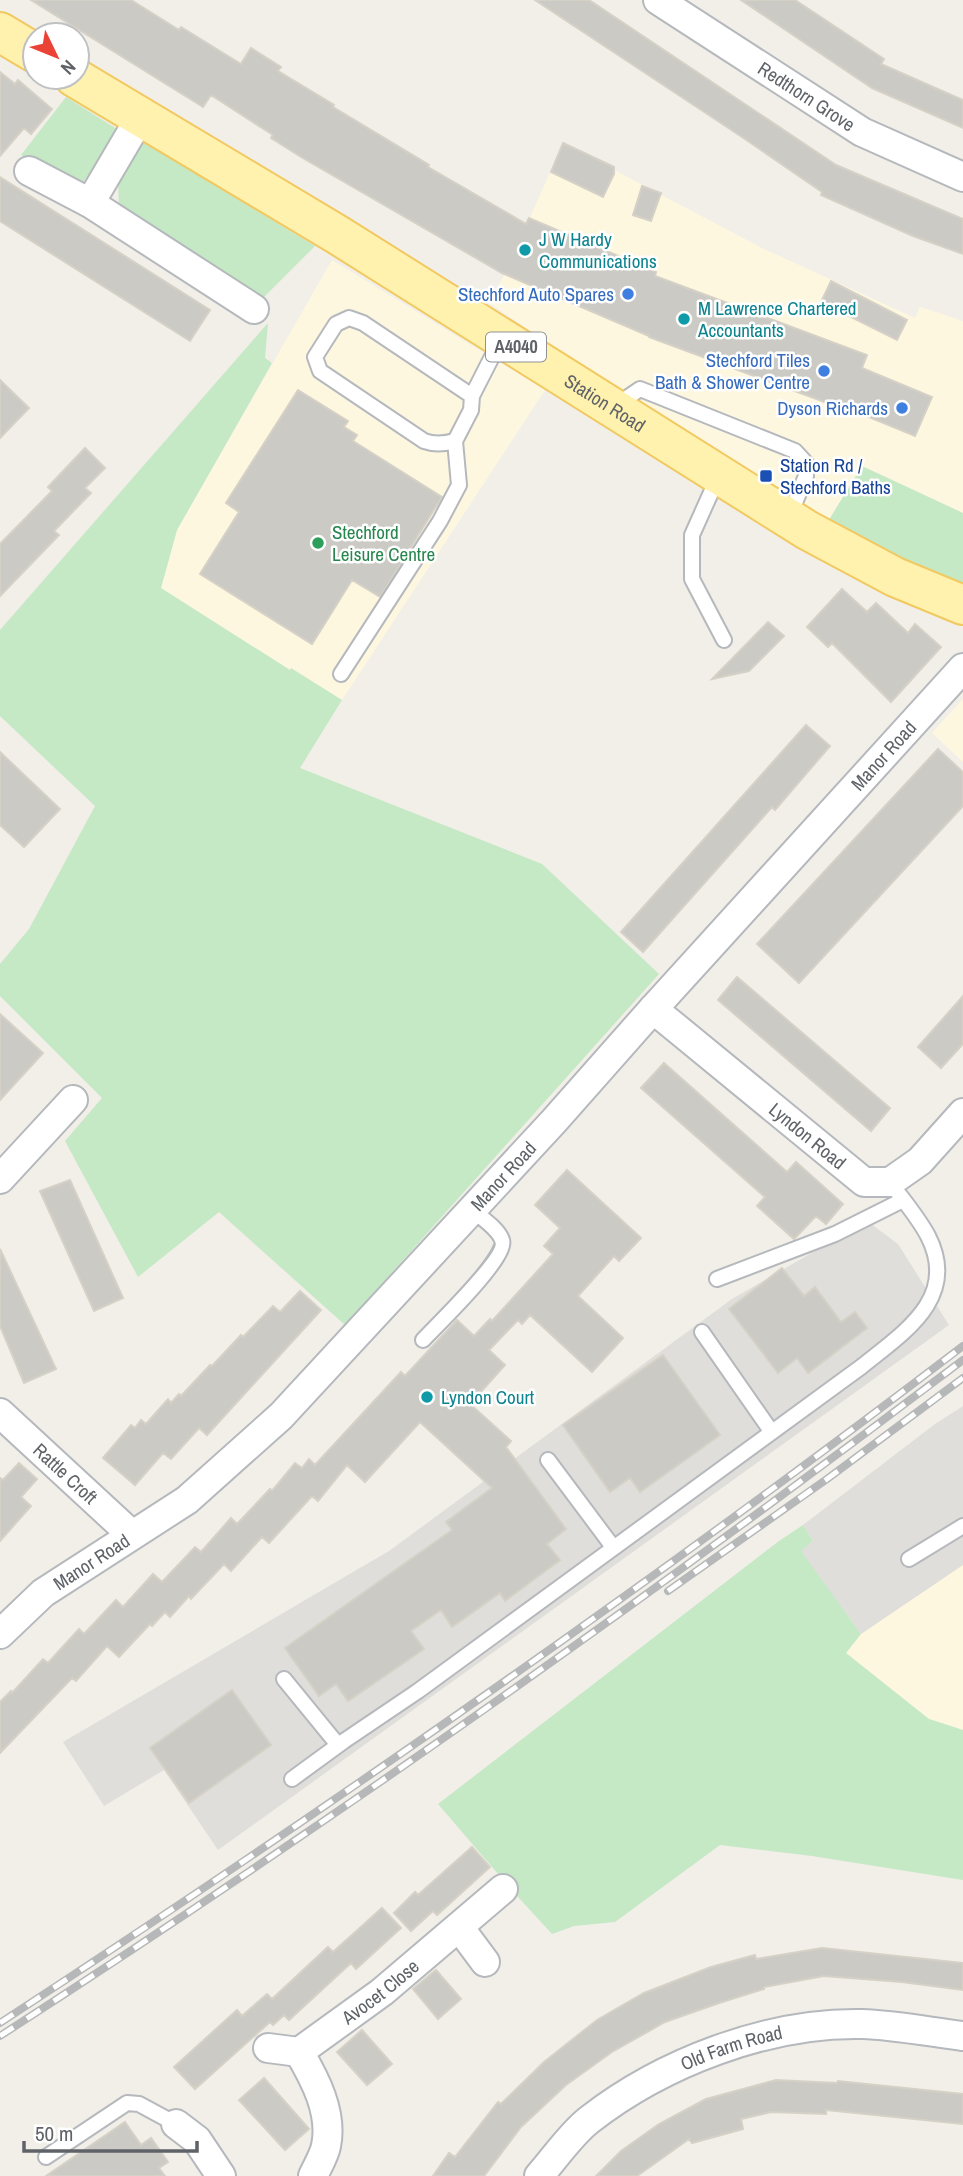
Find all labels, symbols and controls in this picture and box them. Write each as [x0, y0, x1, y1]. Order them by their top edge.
north arrow [21, 21, 91, 91]
text: N [55, 55, 82, 81]
street label: Redthorn Grove [753, 55, 860, 137]
place label: J W Hardy Communications [539, 226, 657, 274]
marker: J W Hardy Communications [517, 242, 533, 258]
place label: Stechford Auto Spares [458, 281, 614, 307]
marker: Stechford Auto Spares [620, 286, 636, 302]
place label: M Lawrence Chartered Accountants [697, 295, 856, 343]
marker: M Lawrence Chartered Accountants [676, 311, 692, 327]
road number: A4040 [486, 332, 546, 362]
place label: Stechford Tiles Bath & Shower Centre [655, 347, 810, 395]
marker: Stechford Tiles Bath & Shower Centre [816, 363, 832, 379]
street label: Station Road [559, 368, 650, 438]
place label: Dyson Richards [777, 395, 888, 421]
marker: Dyson Richards [894, 400, 910, 416]
place label: Station Rd / Stechford Baths [780, 452, 891, 500]
marker: Station Rd / Stechford Baths [758, 468, 774, 484]
place label: Stechford Leisure Centre [332, 519, 435, 567]
marker: Stechford Leisure Centre [310, 535, 326, 551]
street label: Manor Road [845, 715, 922, 796]
street label: Lyndon Road [764, 1097, 852, 1175]
street label: Manor Road [464, 1136, 542, 1216]
place label: Lyndon Court [441, 1384, 535, 1410]
marker: Lyndon Court [419, 1389, 435, 1405]
street label: Rattle Croft [28, 1437, 104, 1510]
street label: Manor Road [48, 1528, 134, 1596]
street label: Avocet Close [335, 1953, 424, 2031]
street label: Old Farm Road [676, 2019, 784, 2077]
scale bar [24, 2110, 198, 2154]
text: 50 m [35, 2119, 73, 2148]

